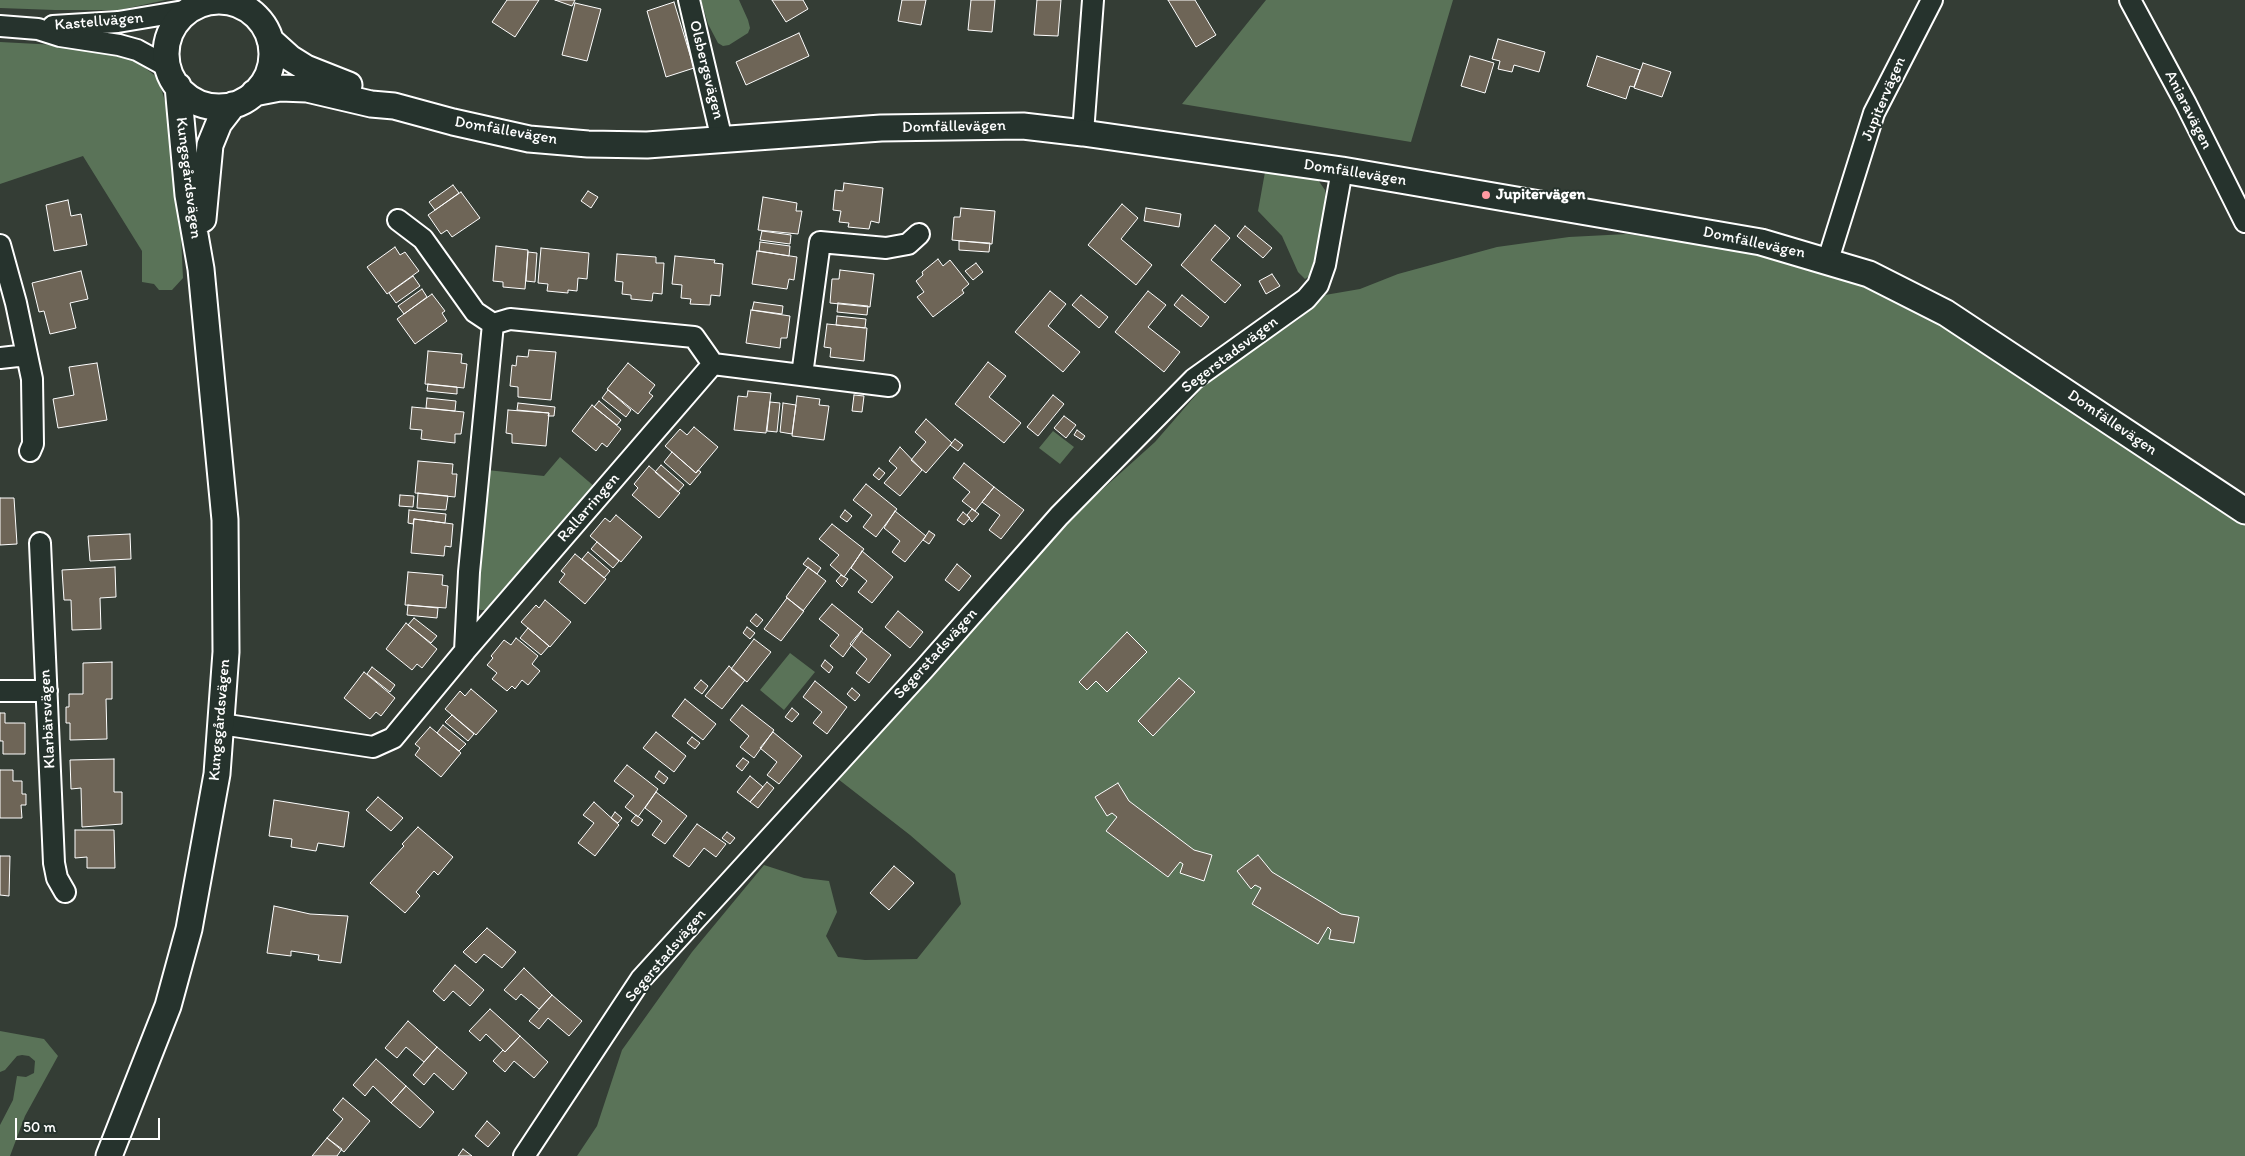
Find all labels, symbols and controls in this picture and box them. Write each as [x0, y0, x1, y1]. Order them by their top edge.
street label: Kastellvägen [54, 9, 144, 35]
street label: Olsbergsvägen [684, 18, 728, 122]
street label: Jupitervägen [1858, 54, 1910, 144]
street label: Aniaravägen [2160, 67, 2216, 153]
street label: Domfällevägen [453, 113, 559, 149]
street label: Kungsgårdsvägen [171, 116, 205, 240]
street label: Domfällevägen [902, 116, 1006, 138]
street label: Domfällevägen [1302, 155, 1408, 191]
place label: Jupitervägen [1496, 185, 1586, 205]
marker: Jupitervägen [1480, 189, 1492, 201]
street label: Domfällevägen [1701, 223, 1807, 263]
street label: Segerstadsvägen [1178, 312, 1282, 398]
street label: Domfällevägen [2064, 386, 2160, 460]
street label: Rallarringen [554, 470, 624, 546]
street label: Segerstadsvägen [890, 604, 982, 704]
street label: Kungsgårdsvägen [205, 658, 235, 782]
street label: Klarbärsvägen [36, 669, 60, 769]
street label: Segerstadsvägen [621, 905, 711, 1007]
scale bar [18, 1108, 162, 1140]
text: 50 m [23, 1118, 56, 1136]

